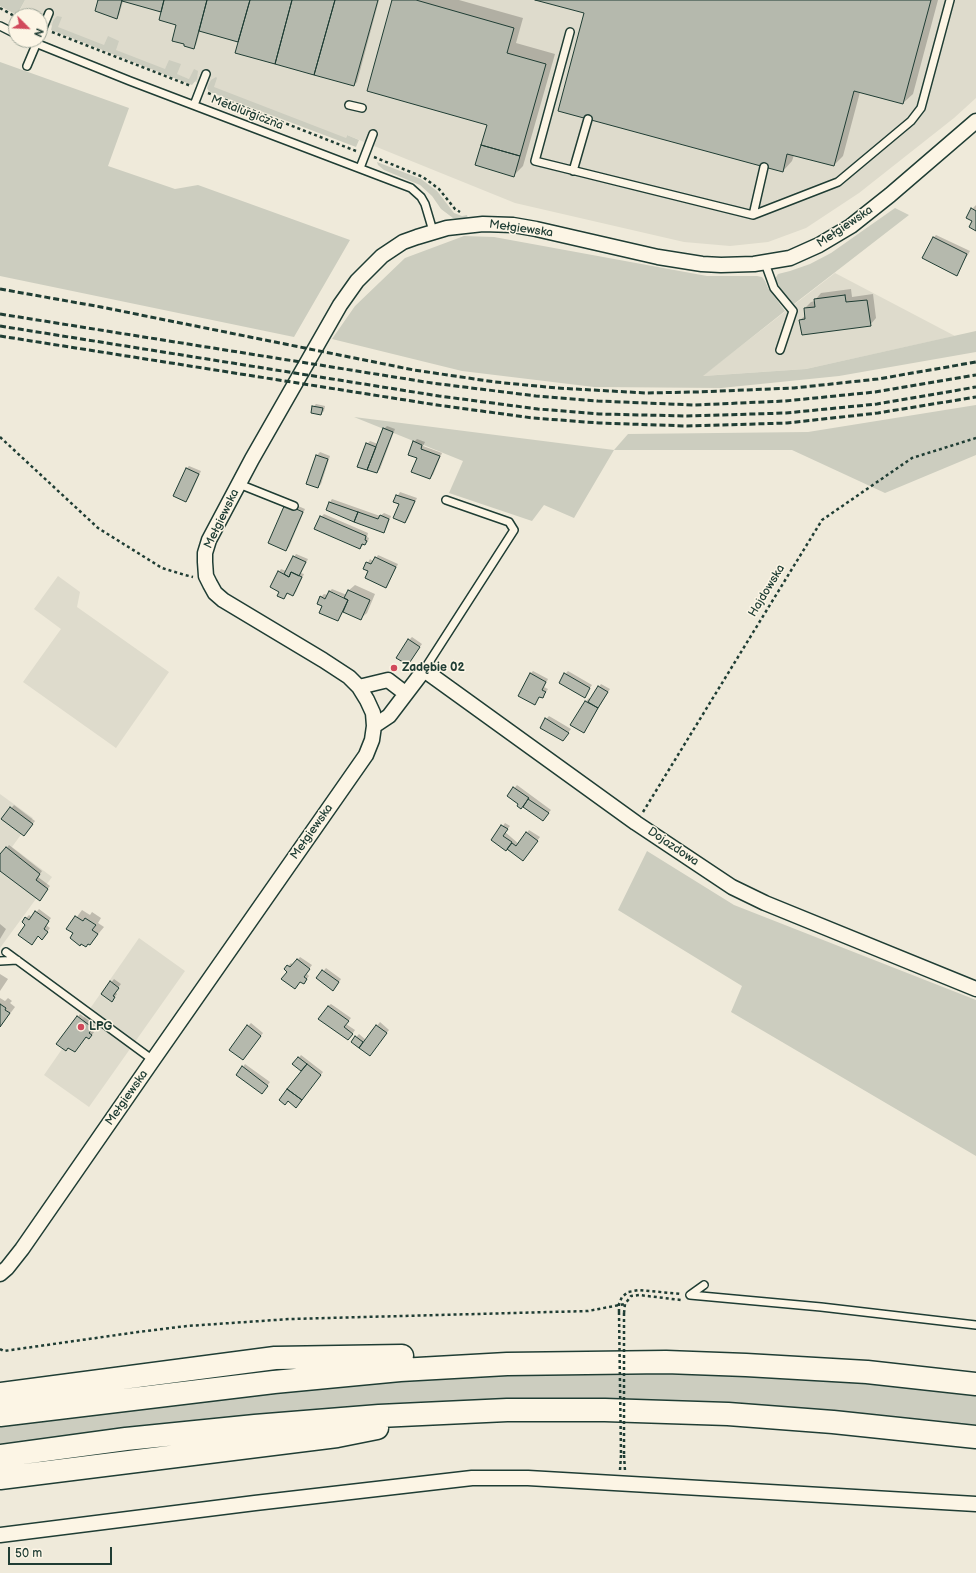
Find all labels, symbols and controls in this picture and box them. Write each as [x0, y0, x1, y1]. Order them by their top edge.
north arrow [8, 8, 48, 48]
text: N [31, 26, 46, 39]
street label: Metalurgiczna [209, 93, 285, 133]
street label: Mełgiewska [814, 203, 876, 251]
street label: Mełgiewska [488, 217, 554, 241]
street label: Mełgiewska [201, 487, 243, 551]
street label: Hajdowska [746, 562, 788, 620]
place label: Zadębie 02 [402, 661, 465, 675]
marker: Zadębie 02 [389, 663, 399, 673]
street label: Mełgiewska [288, 801, 336, 863]
street label: Dojazdowa [645, 825, 701, 869]
place label: LPG [89, 1020, 112, 1034]
marker: LPG [76, 1022, 86, 1032]
street label: Mełgiewska [103, 1067, 151, 1129]
scale bar [10, 1539, 114, 1565]
text: 50 m [15, 1546, 42, 1561]

